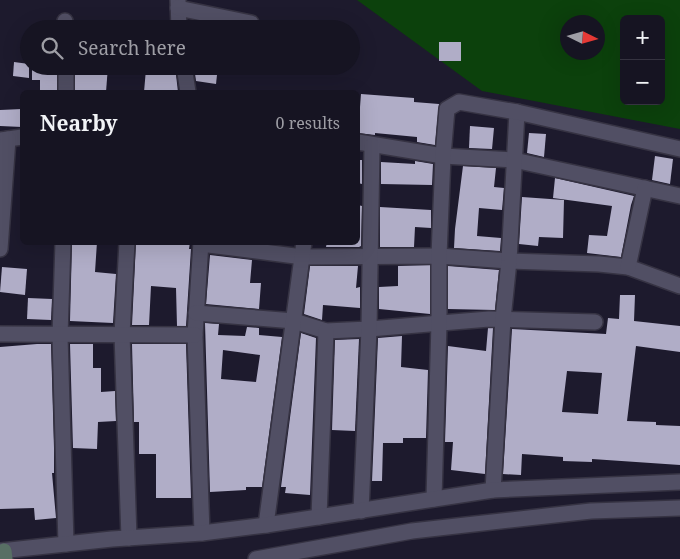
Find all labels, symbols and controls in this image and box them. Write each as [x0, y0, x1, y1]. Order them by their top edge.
north arrow [560, 15, 605, 60]
map controls [620, 15, 665, 105]
button: + [620, 15, 665, 60]
search box [20, 20, 360, 75]
icon: search [38, 34, 66, 62]
text: Search here [78, 35, 186, 61]
button: − [620, 60, 665, 105]
text: Nearby [40, 109, 118, 137]
text: 0 results [276, 112, 340, 134]

